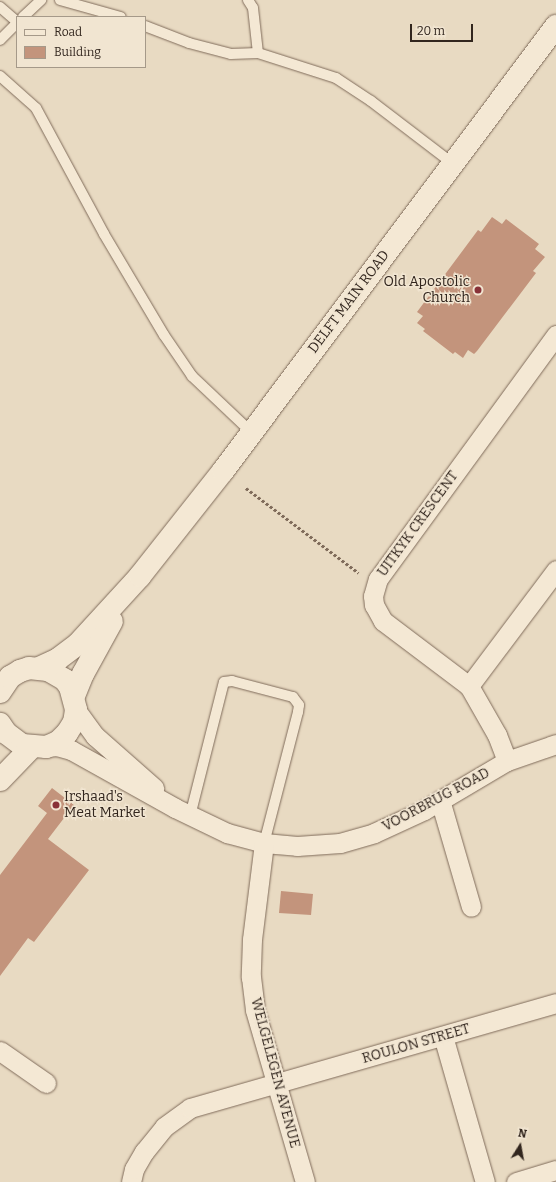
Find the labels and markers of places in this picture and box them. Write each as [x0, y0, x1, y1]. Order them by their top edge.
place label: Old Apostolic Church [383, 274, 470, 306]
marker: Old Apostolic Church [473, 285, 483, 295]
place label: Irshaad's Meat Market [64, 789, 145, 822]
marker: Irshaad's Meat Market [51, 800, 61, 810]

